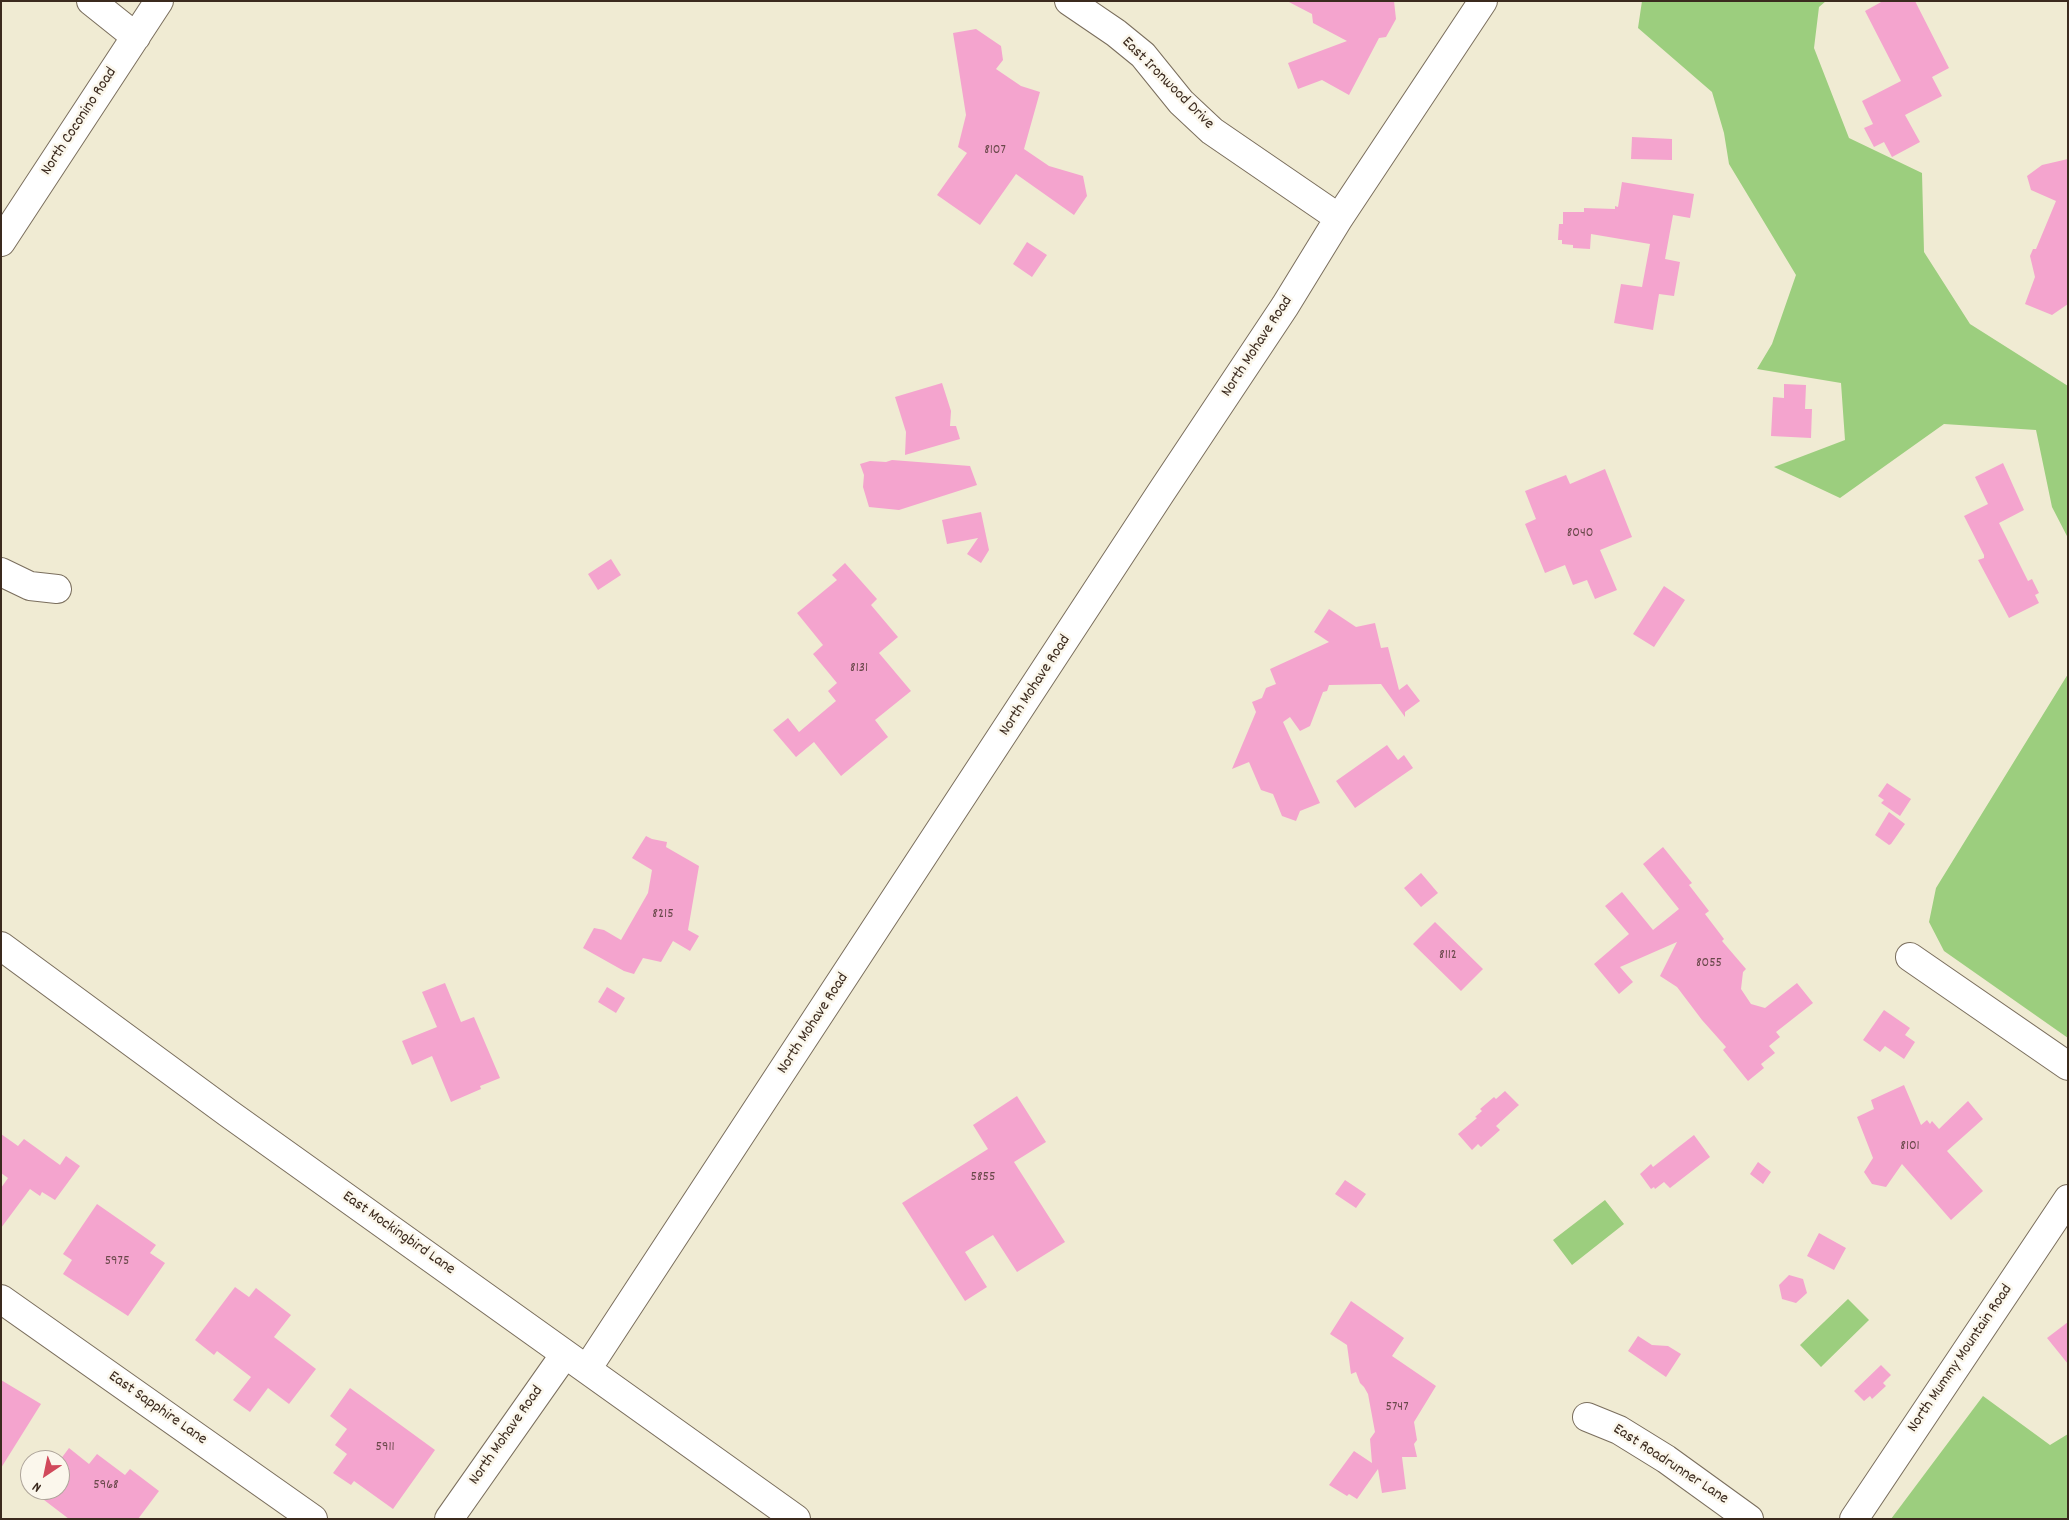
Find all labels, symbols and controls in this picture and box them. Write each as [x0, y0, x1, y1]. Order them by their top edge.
street label: East Ironwood Drive [1117, 34, 1217, 134]
street label: North Coconino Road [38, 64, 122, 180]
house number: 8107 [984, 143, 1006, 159]
street label: North Mohave Road [1218, 293, 1298, 401]
house number: 8040 [1567, 526, 1593, 542]
street label: North Mohave Road [996, 632, 1076, 740]
house number: 8131 [850, 661, 868, 677]
house number: 8215 [652, 907, 674, 923]
house number: 8112 [1439, 948, 1457, 964]
house number: 8055 [1696, 956, 1722, 972]
street label: North Mohave Road [774, 970, 854, 1078]
house number: 8101 [1900, 1139, 1920, 1155]
house number: 5855 [970, 1170, 996, 1186]
street label: East Mockingbird Lane [338, 1188, 458, 1280]
house number: 5975 [105, 1254, 129, 1270]
street label: North Mummy Mountain Road [1904, 1281, 2018, 1437]
street label: East Sapphire Lane [104, 1368, 210, 1450]
street label: North Mohave Road [466, 1383, 548, 1489]
house number: 5747 [1385, 1400, 1409, 1416]
street label: East Roadrunner Lane [1609, 1421, 1731, 1509]
house number: 5911 [375, 1440, 395, 1456]
north arrow [20, 1450, 70, 1500]
text: N [29, 1476, 46, 1497]
house number: 5968 [93, 1478, 119, 1494]

